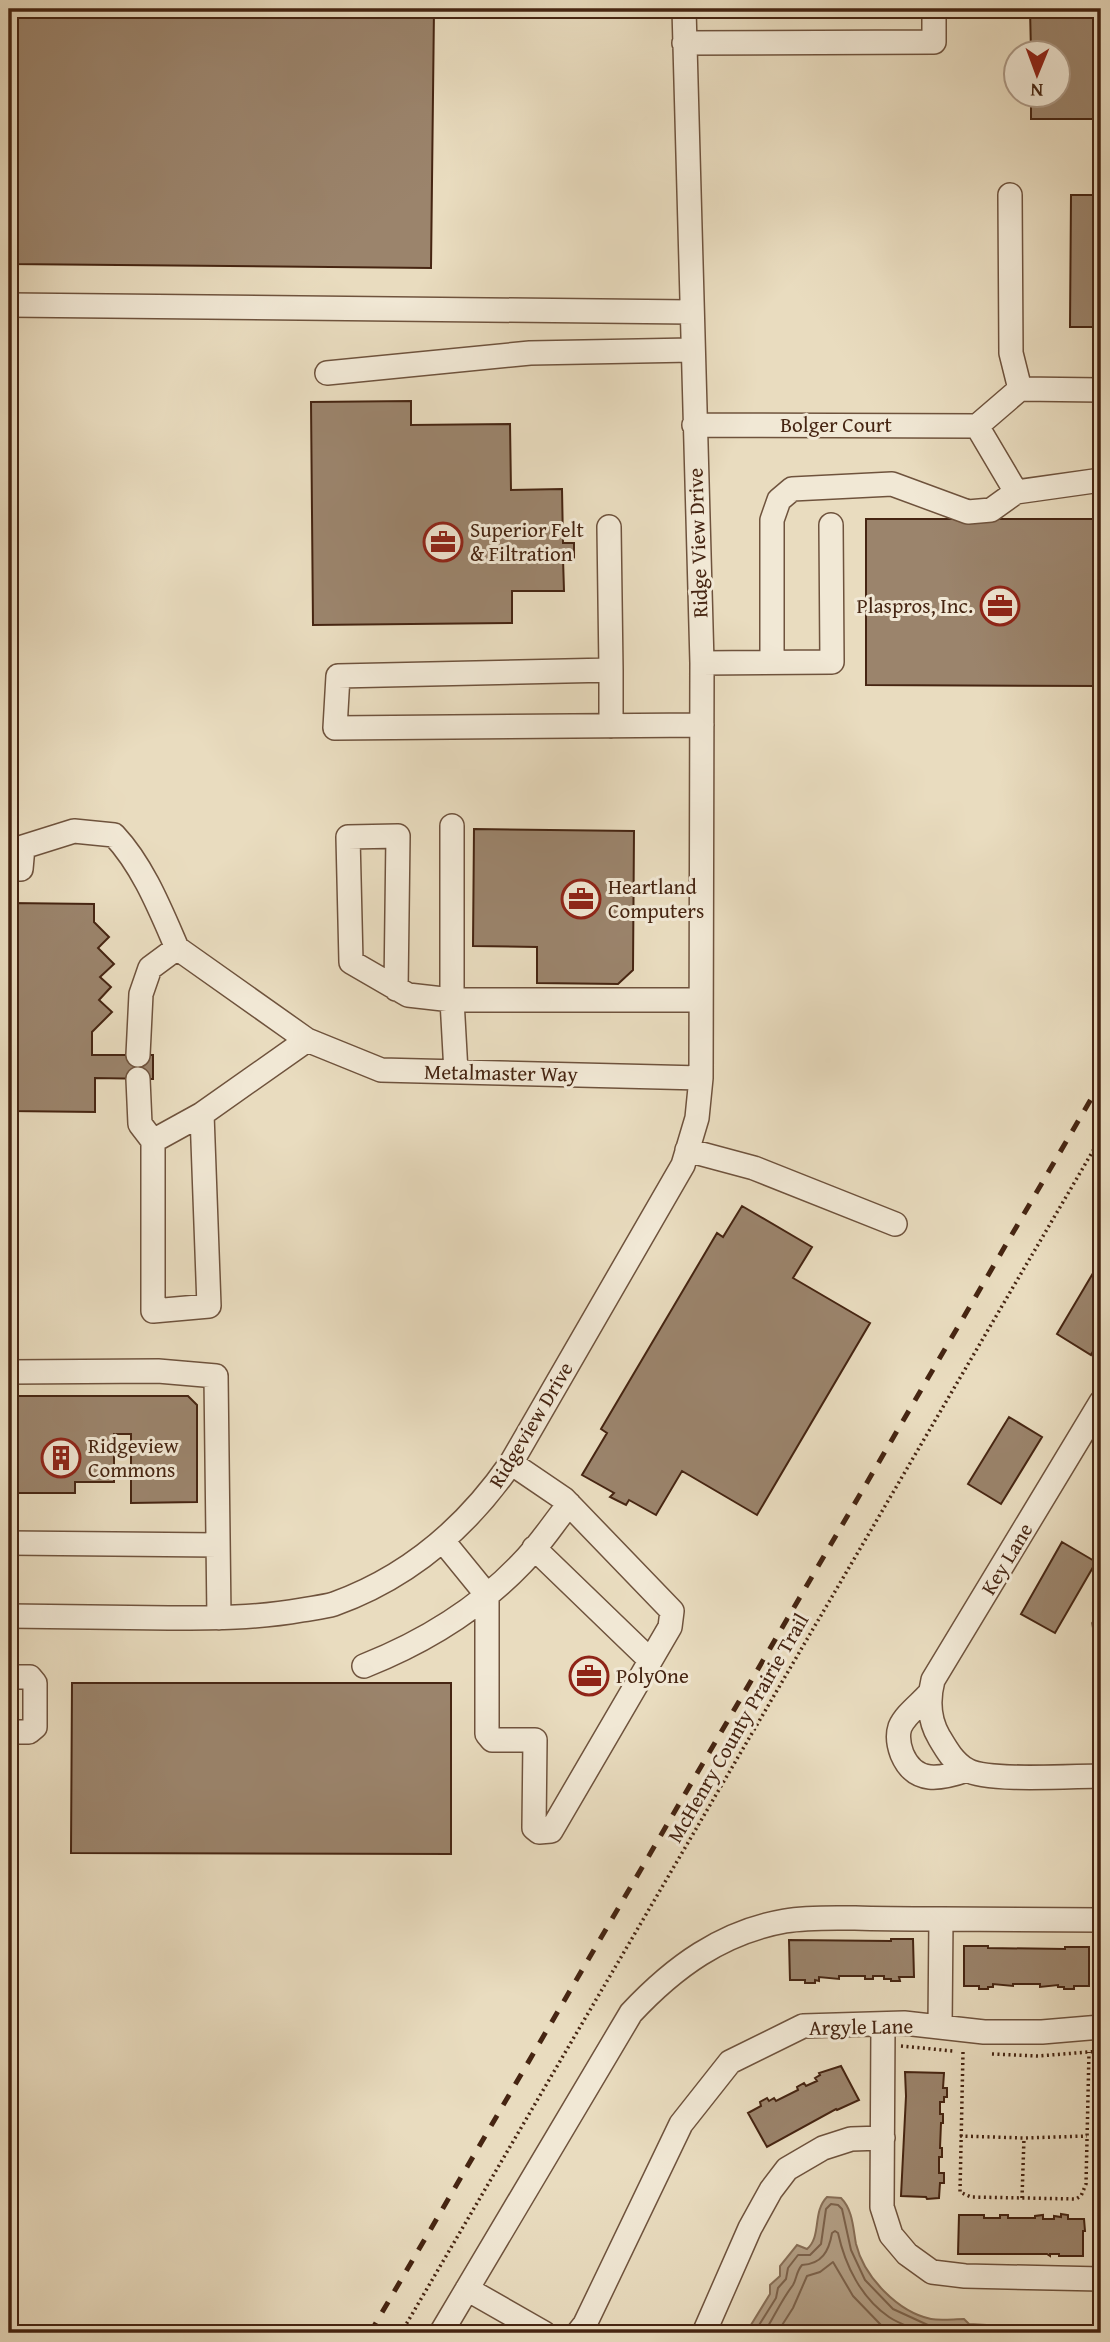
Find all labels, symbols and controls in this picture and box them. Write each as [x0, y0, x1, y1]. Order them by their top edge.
north arrow [1002, 38, 1072, 108]
text: N [1030, 77, 1043, 105]
street label: Bolger Court [780, 409, 892, 440]
street label: Ridge View Drive [679, 467, 716, 619]
place label: Superior Felt & Filtration [470, 514, 585, 569]
office icon: Superior Felt & Filtration [422, 521, 464, 563]
office icon: Plaspros, Inc. [979, 585, 1021, 627]
place label: Plaspros, Inc. [856, 590, 973, 621]
place label: Heartland Computers [608, 871, 704, 926]
office icon: Heartland Computers [560, 878, 602, 920]
street label: Metalmaster Way [424, 1056, 579, 1089]
street label: Ridgeview Drive [481, 1356, 581, 1494]
place label: Ridgeview Commons [88, 1430, 179, 1485]
building icon: Ridgeview Commons [40, 1437, 82, 1479]
street label: Key Lane [973, 1517, 1040, 1601]
street label: McHenry County Prairie Trail [659, 1607, 816, 1848]
office icon: PolyOne [568, 1655, 610, 1697]
place label: PolyOne [616, 1660, 689, 1691]
street label: Argyle Lane [808, 2010, 914, 2043]

